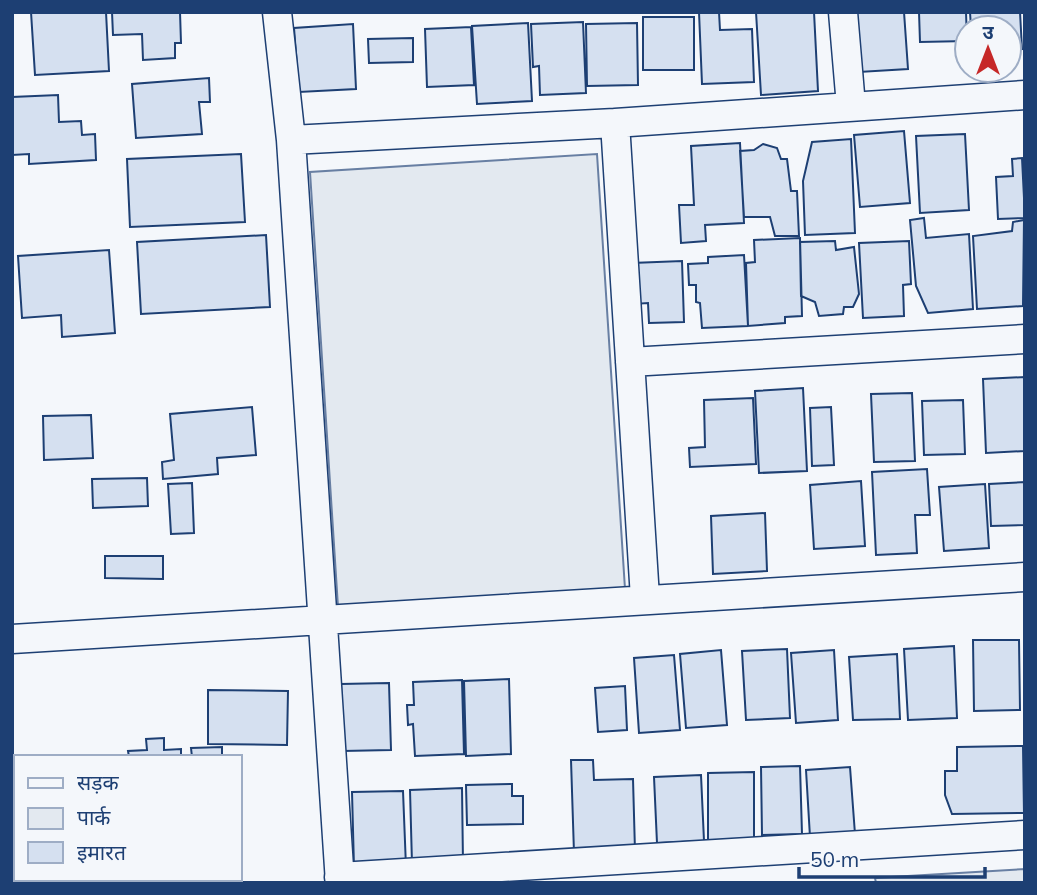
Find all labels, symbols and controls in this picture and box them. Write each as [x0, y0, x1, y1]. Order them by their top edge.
north arrow [953, 14, 1023, 84]
text: उ [982, 20, 994, 44]
legend [14, 755, 242, 881]
text: सड़क [77, 769, 119, 795]
text: पार्क [77, 804, 111, 830]
scale bar [799, 836, 984, 880]
text: इमारत [77, 839, 127, 865]
text: 50 m [810, 846, 859, 872]

